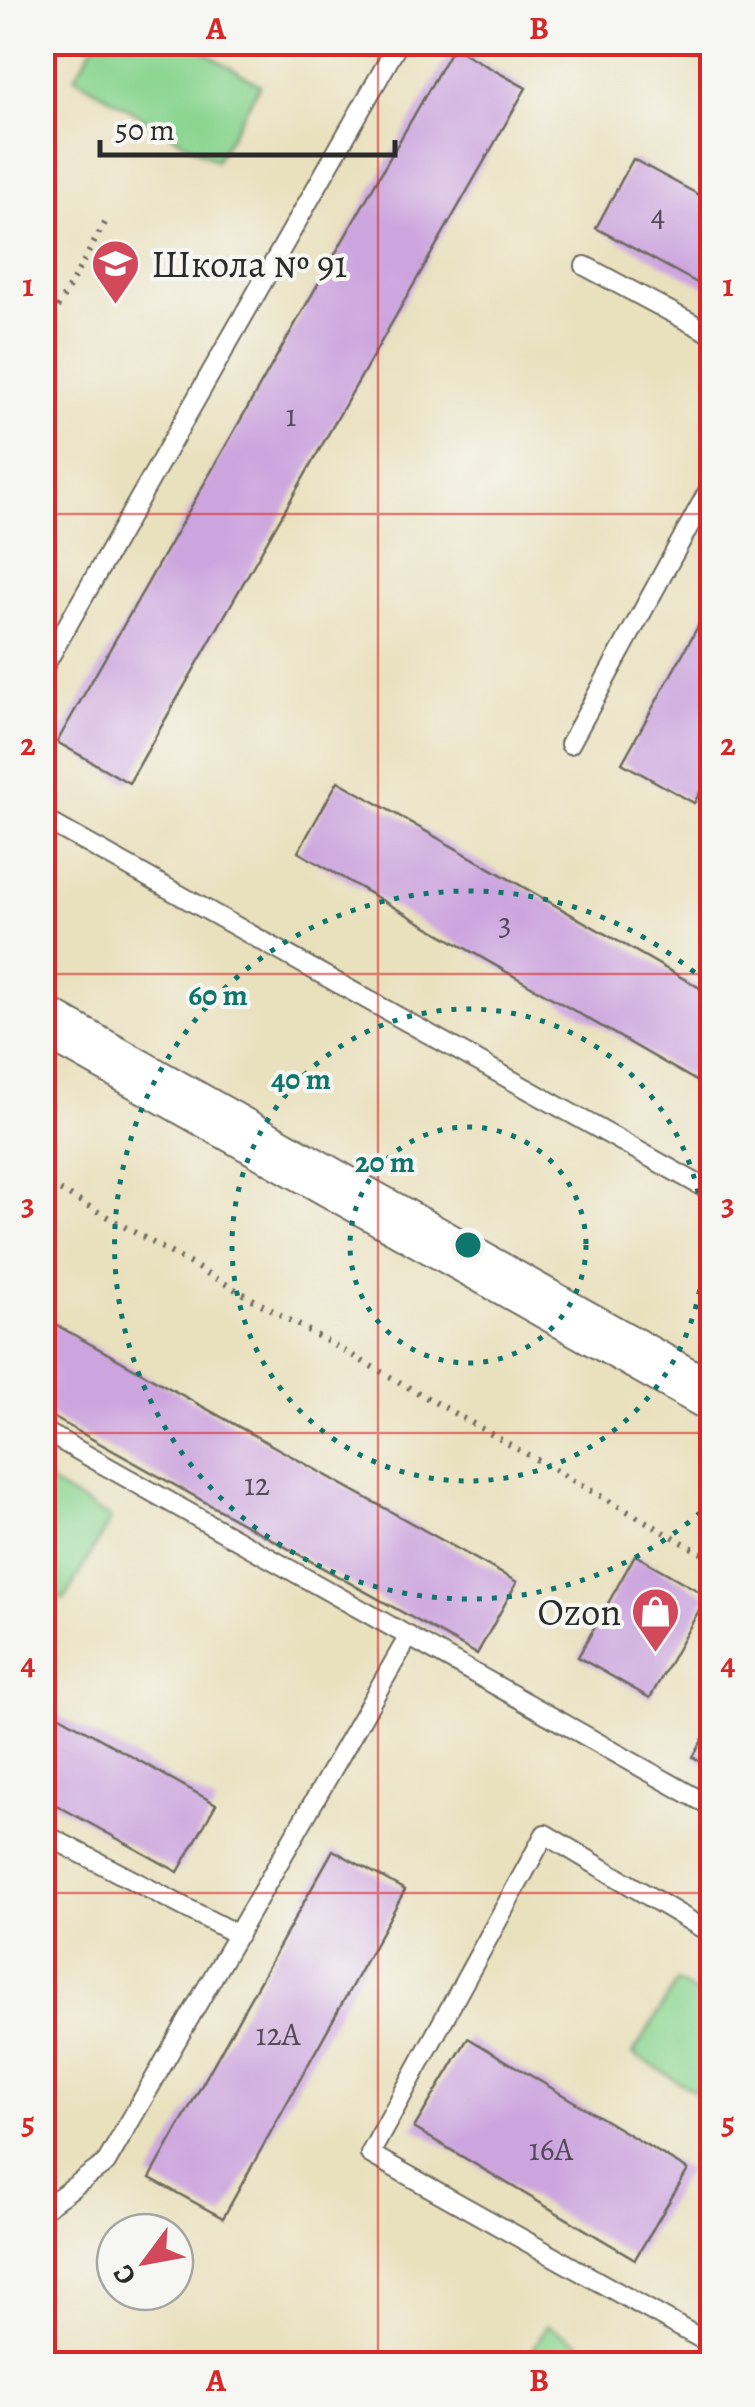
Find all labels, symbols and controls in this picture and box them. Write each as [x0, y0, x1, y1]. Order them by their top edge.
text: A [205, 6, 227, 50]
text: B [529, 6, 549, 50]
scale bar [100, 95, 395, 157]
text: 50 m [115, 110, 175, 150]
house number: 4 [651, 193, 665, 237]
school or university icon: Школа № 91 [90, 238, 142, 306]
place label: Школа № 91 [151, 238, 347, 290]
text: 1 [22, 263, 34, 307]
text: 1 [722, 263, 734, 307]
house number: 1 [286, 393, 297, 437]
text: 2 [20, 722, 36, 766]
text: 2 [720, 722, 736, 766]
house number: 3 [498, 902, 512, 946]
text: 60 m [188, 975, 248, 1015]
text: 40 m [271, 1059, 331, 1099]
text: 20 m [355, 1142, 415, 1182]
text: 3 [21, 1182, 35, 1226]
text: 3 [721, 1182, 735, 1226]
centre of rings [450, 1227, 486, 1263]
house number: 12 [244, 1462, 270, 1506]
place label: Ozon [537, 1586, 621, 1638]
shop icon: Ozon [630, 1586, 682, 1654]
text: 4 [20, 1641, 36, 1685]
text: 4 [720, 1641, 736, 1685]
house number: 12А [256, 2012, 302, 2056]
text: 5 [21, 2101, 35, 2145]
text: 5 [721, 2101, 735, 2145]
house number: 16А [529, 2127, 575, 2171]
north arrow [95, 2212, 195, 2312]
text: С [104, 2257, 145, 2292]
text: A [205, 2358, 227, 2402]
text: B [529, 2358, 549, 2402]

